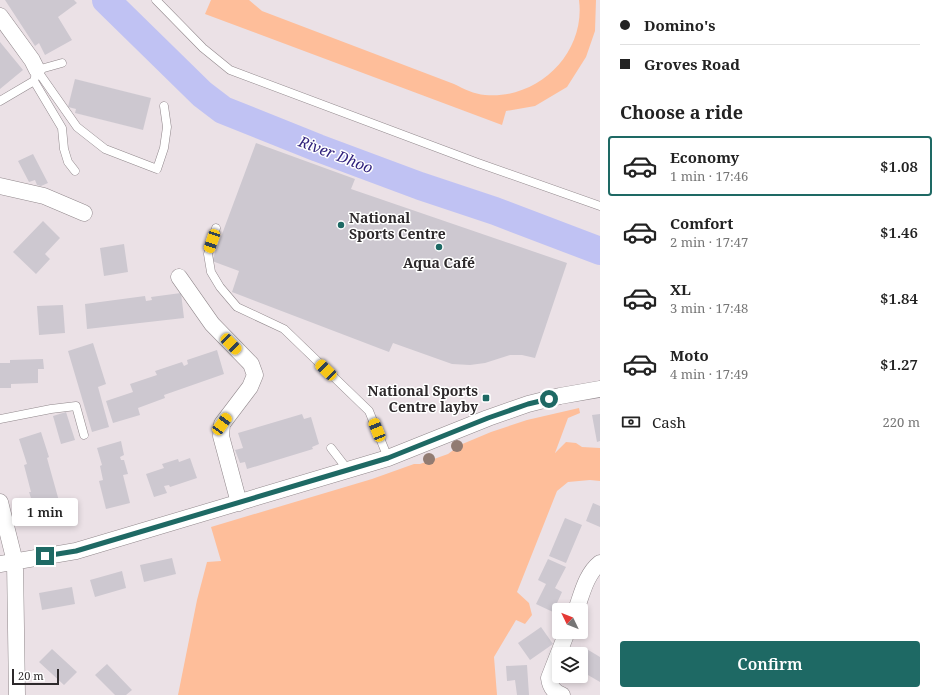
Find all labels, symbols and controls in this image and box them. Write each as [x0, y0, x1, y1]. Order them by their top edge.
text: Domino's [644, 15, 716, 35]
text: Groves Road [644, 54, 740, 74]
text: Choose a ride [620, 100, 743, 124]
water label: River Dhoo [295, 130, 376, 177]
text: Economy [670, 147, 739, 167]
icon: car [622, 148, 658, 184]
text: $1.08 [880, 156, 918, 176]
text: 1 min · 17:46 [670, 167, 748, 185]
place label: National Sports Centre [349, 208, 446, 243]
text: Comfort [670, 213, 733, 233]
icon: car [622, 214, 658, 250]
marker: National Sports Centre [336, 220, 346, 230]
text: $1.46 [880, 222, 918, 242]
car [202, 228, 222, 254]
text: 2 min · 17:47 [670, 233, 748, 251]
marker: Aqua Café [434, 242, 444, 252]
place label: Aqua Café [403, 253, 475, 272]
text: XL [670, 279, 691, 299]
icon: car [622, 280, 658, 316]
text: $1.84 [880, 288, 918, 308]
text: 3 min · 17:48 [670, 299, 748, 317]
car [218, 331, 244, 357]
text: Moto [670, 345, 709, 365]
icon: car [622, 346, 658, 382]
text: $1.27 [880, 354, 918, 374]
car [313, 357, 339, 383]
text: 4 min · 17:49 [670, 365, 748, 383]
place label: National Sports Centre layby [368, 381, 479, 416]
route start [540, 390, 558, 408]
marker: National Sports Centre layby [481, 393, 491, 403]
car [210, 411, 234, 437]
icon: cash [620, 411, 642, 433]
text: Cash [652, 412, 686, 432]
text: 220 m [883, 413, 920, 431]
car [367, 417, 387, 443]
callout: 1 min [12, 498, 78, 526]
text: 1 min [27, 503, 63, 521]
route end [36, 547, 54, 565]
north arrow [552, 603, 588, 639]
map controls [552, 603, 588, 683]
button: Confirm [620, 641, 920, 687]
button: layers [552, 647, 588, 683]
scale bar [12, 667, 59, 686]
text: 20 m [18, 668, 44, 683]

